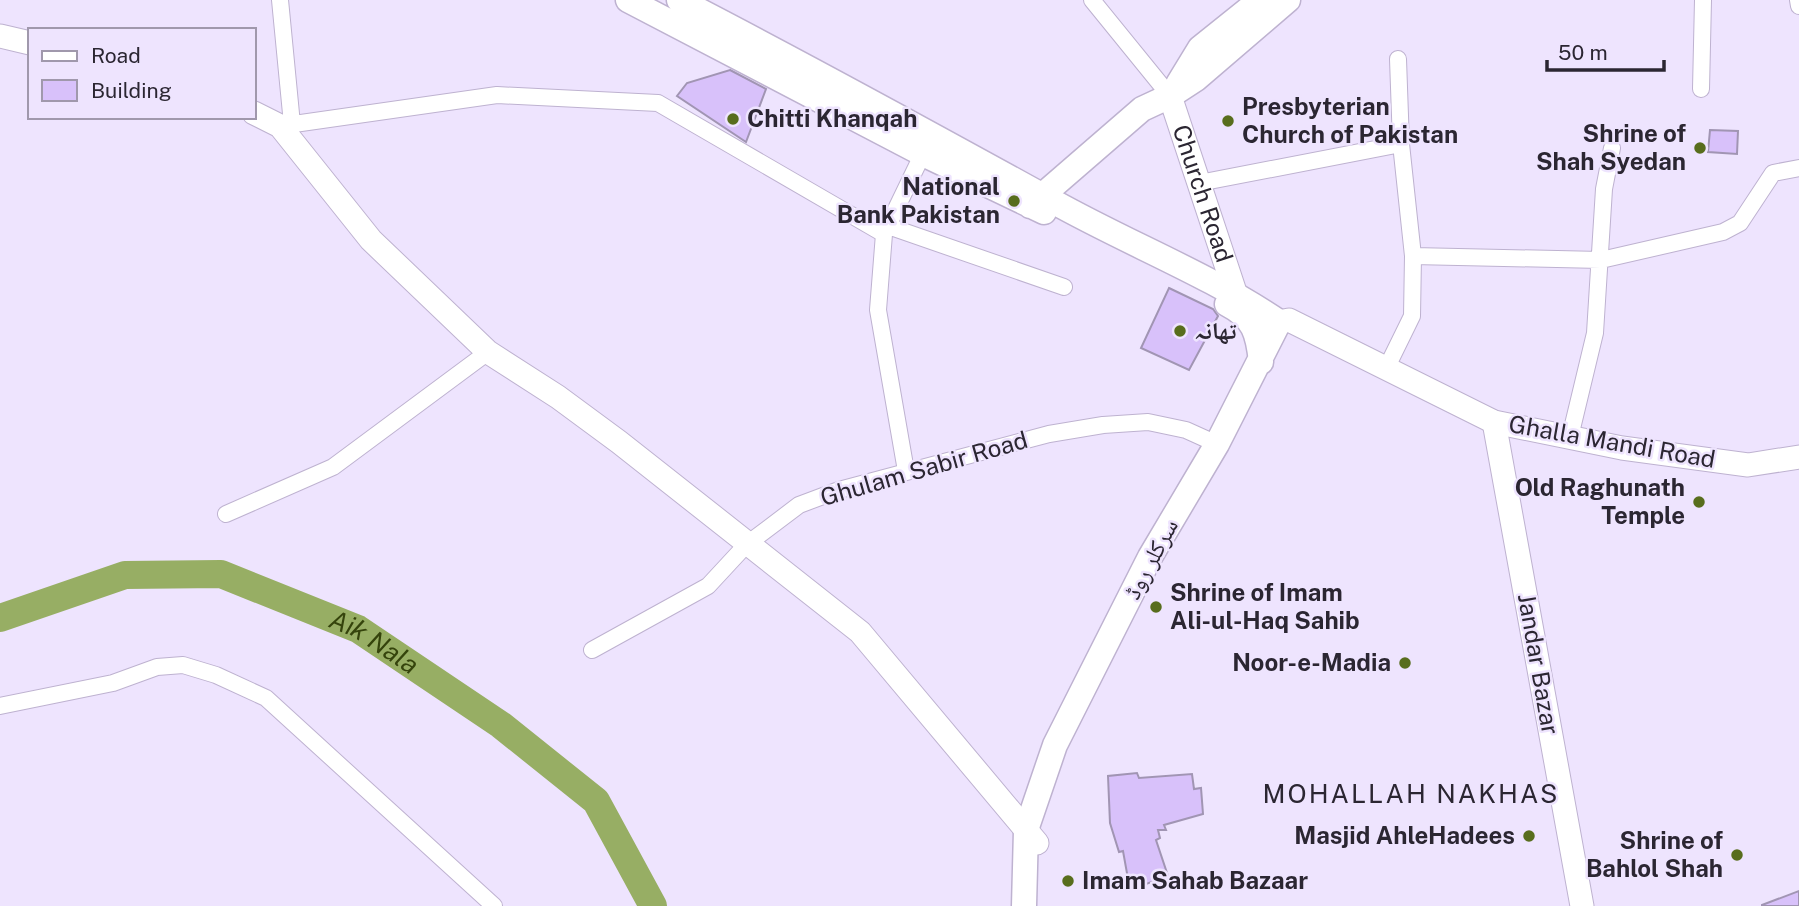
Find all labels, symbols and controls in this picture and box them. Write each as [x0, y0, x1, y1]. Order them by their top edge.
legend [28, 28, 256, 119]
scale bar [1547, 28, 1664, 72]
text: 50 m [1558, 40, 1608, 65]
text: Road [91, 43, 141, 68]
text: Building [91, 78, 172, 103]
place label: Presbyterian Church of Pakistan [1242, 92, 1458, 148]
place label: Chitti Khanqah [747, 104, 917, 132]
marker: Chitti Khanqah [725, 111, 741, 127]
marker: Presbyterian Church of Pakistan [1220, 113, 1236, 129]
place label: Shrine of Shah Syedan [1536, 119, 1686, 175]
street label: Church Road [1168, 121, 1239, 266]
marker: Shrine of Shah Syedan [1692, 140, 1708, 156]
place label: National Bank Pakistan [837, 172, 1000, 228]
marker: National Bank Pakistan [1006, 193, 1022, 209]
place label: تھانہ [1194, 316, 1237, 344]
marker: تھانہ [1172, 323, 1188, 339]
street label: Ghalla Mandi Road [1507, 409, 1718, 473]
street label: Ghulam Sabir Road [817, 425, 1031, 511]
place label: Old Raghunath Temple [1515, 473, 1685, 529]
marker: Old Raghunath Temple [1691, 494, 1707, 510]
street label: سرکلر روڈ [1117, 513, 1183, 604]
place label: Shrine of Imam Ali-ul-Haq Sahib [1170, 578, 1360, 634]
street label: Jandar Bazar [1513, 591, 1565, 737]
marker: Shrine of Imam Ali-ul-Haq Sahib [1148, 599, 1164, 615]
water label: Aik Nala [325, 603, 425, 680]
place label: Noor-e-Madia [1232, 648, 1391, 676]
marker: Noor-e-Madia [1397, 655, 1413, 671]
district label: MOHALLAH NAKHAS [1263, 778, 1559, 809]
place label: Masjid AhleHadees [1294, 821, 1515, 849]
place label: Shrine of Bahlol Shah [1586, 826, 1723, 882]
marker: Masjid AhleHadees [1521, 828, 1537, 844]
marker: Shrine of Bahlol Shah [1729, 847, 1745, 863]
place label: Imam Sahab Bazaar [1082, 866, 1308, 894]
marker: Imam Sahab Bazaar [1060, 873, 1076, 889]

